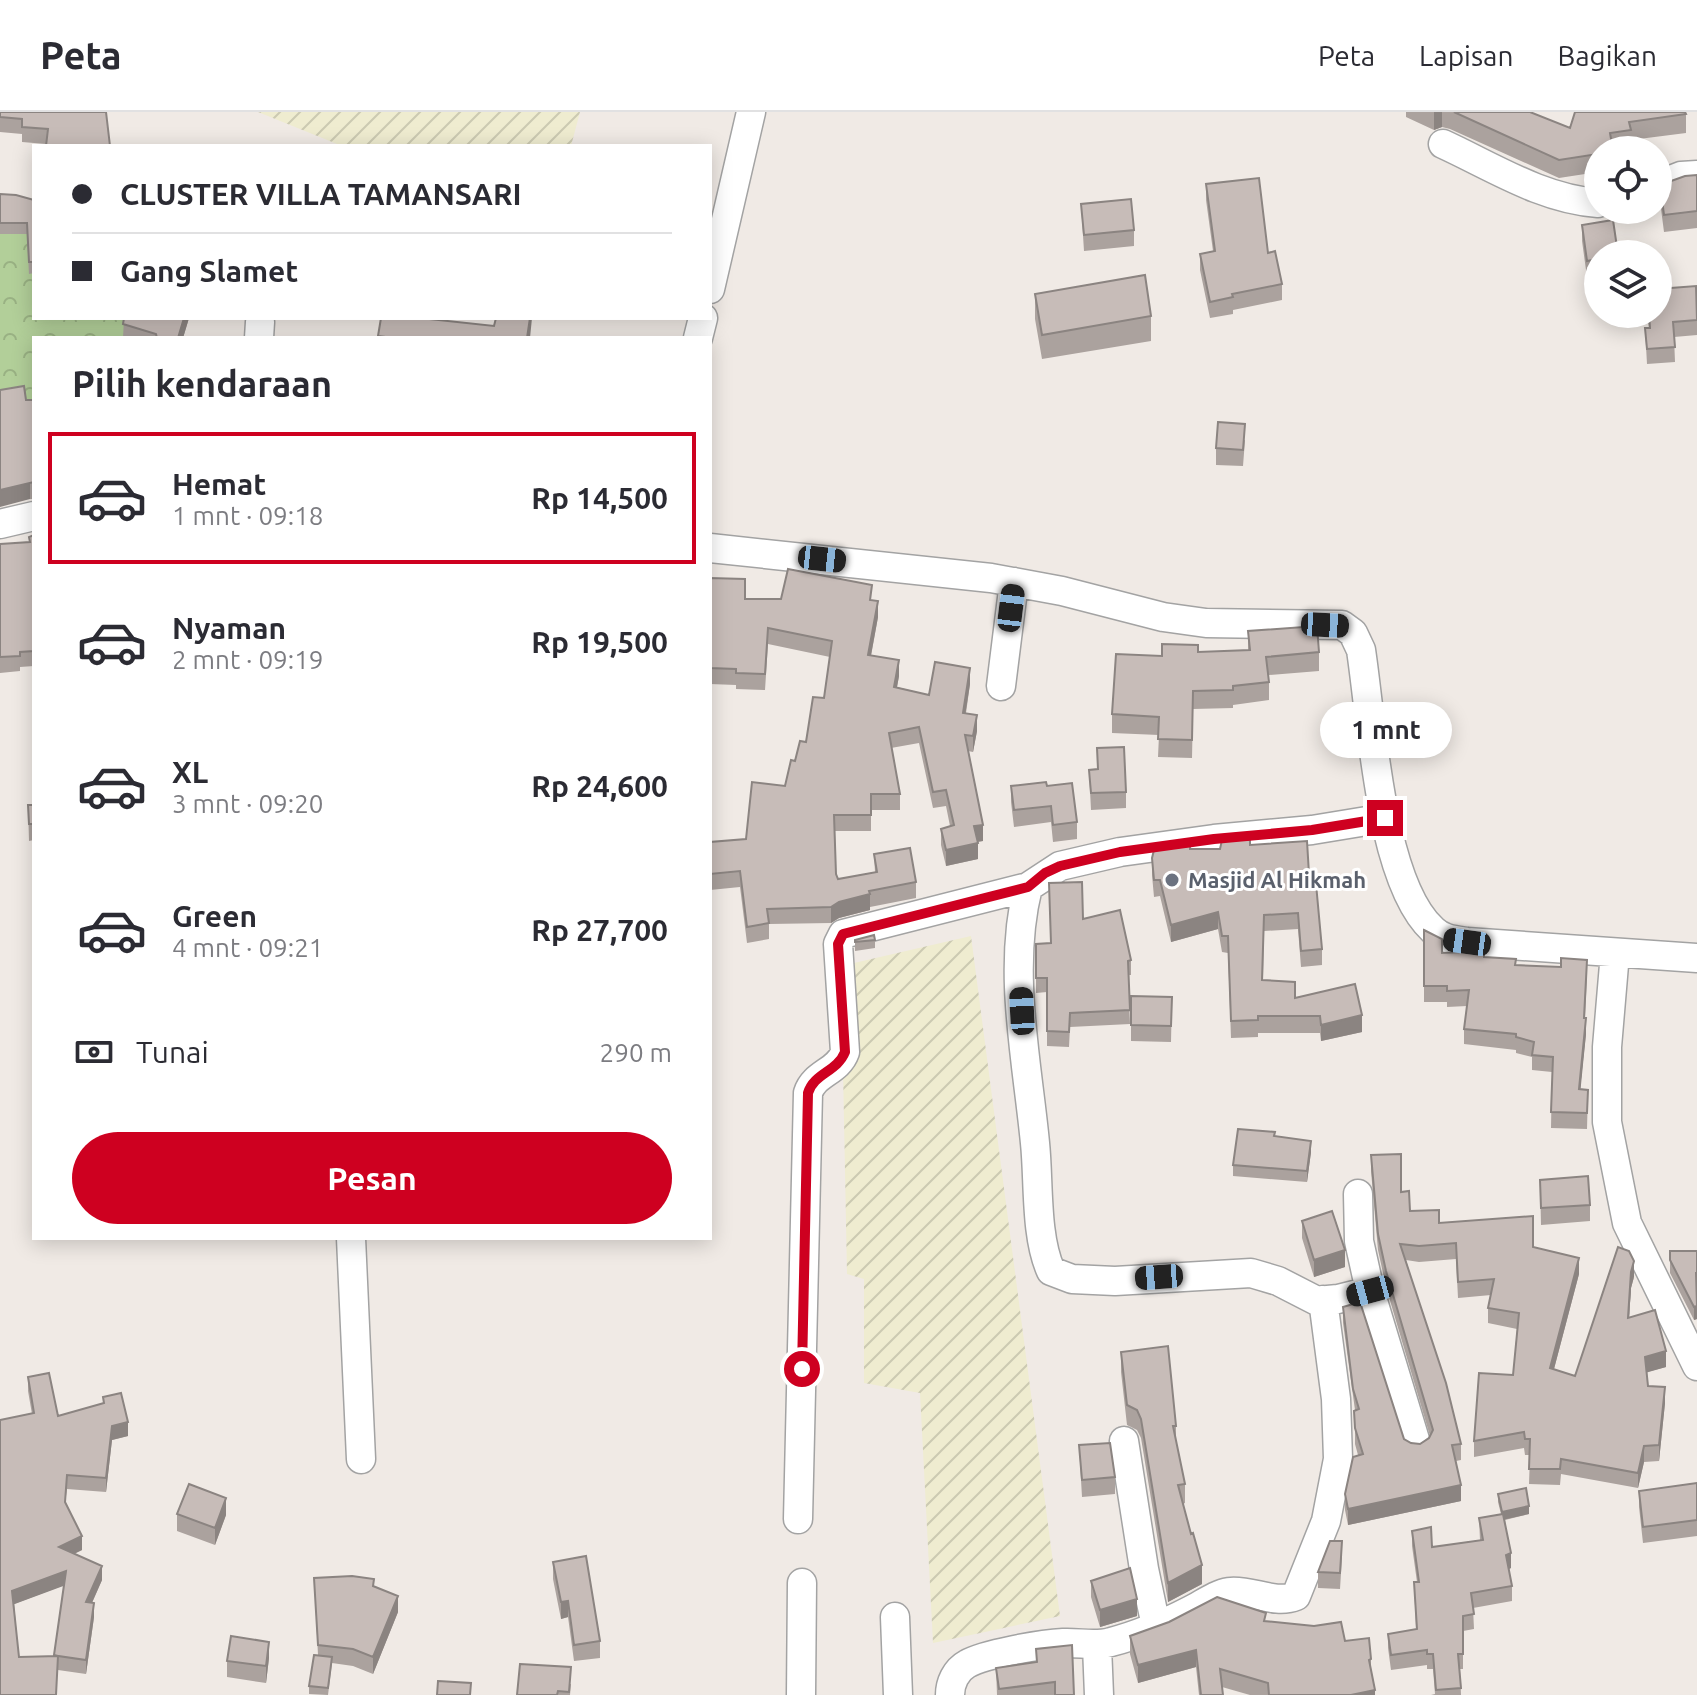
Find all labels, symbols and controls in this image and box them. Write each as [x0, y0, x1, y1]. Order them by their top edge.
text: Peta [40, 34, 122, 76]
text: Peta [1318, 40, 1375, 71]
text: Lapisan [1419, 40, 1513, 71]
text: Bagikan [1557, 40, 1657, 71]
map controls [1584, 136, 1672, 328]
button: locate [1584, 136, 1672, 224]
text: CLUSTER VILLA TAMANSARI [120, 177, 522, 211]
button: layers [1584, 240, 1672, 328]
text: Gang Slamet [120, 254, 298, 288]
text: Pilih kendaraan [72, 363, 332, 404]
icon: car [76, 462, 148, 534]
text: Hemat [172, 467, 266, 501]
text: Rp 14,500 [531, 481, 668, 515]
text: 1 mnt · 09:18 [172, 501, 323, 530]
car [797, 545, 847, 573]
car [996, 583, 1026, 633]
icon: car [76, 606, 148, 678]
text: Nyaman [172, 611, 286, 645]
car [1300, 612, 1350, 638]
text: Rp 19,500 [531, 625, 668, 659]
text: 2 mnt · 09:19 [172, 645, 323, 674]
callout: 1 mnt [1319, 702, 1451, 758]
text: 1 mnt [1351, 715, 1421, 744]
icon: car [76, 750, 148, 822]
text: XL [172, 755, 208, 789]
text: Rp 24,600 [531, 769, 668, 803]
text: 3 mnt · 09:20 [172, 789, 323, 818]
route end [1367, 800, 1403, 836]
place label: Masjid Al Hikmah [1188, 867, 1366, 892]
marker: Masjid Al Hikmah [1163, 871, 1181, 889]
icon: car [76, 894, 148, 966]
text: Green [172, 899, 257, 933]
text: Rp 27,700 [531, 913, 668, 947]
car [1442, 927, 1492, 957]
text: 4 mnt · 09:21 [172, 933, 323, 962]
car [1009, 986, 1035, 1036]
icon: cash [72, 1030, 116, 1074]
text: Tunai [136, 1035, 209, 1069]
text: 290 m [600, 1038, 672, 1067]
button: Pesan [72, 1132, 672, 1224]
car [1134, 1263, 1184, 1291]
car [1344, 1273, 1396, 1309]
route start [784, 1351, 820, 1387]

